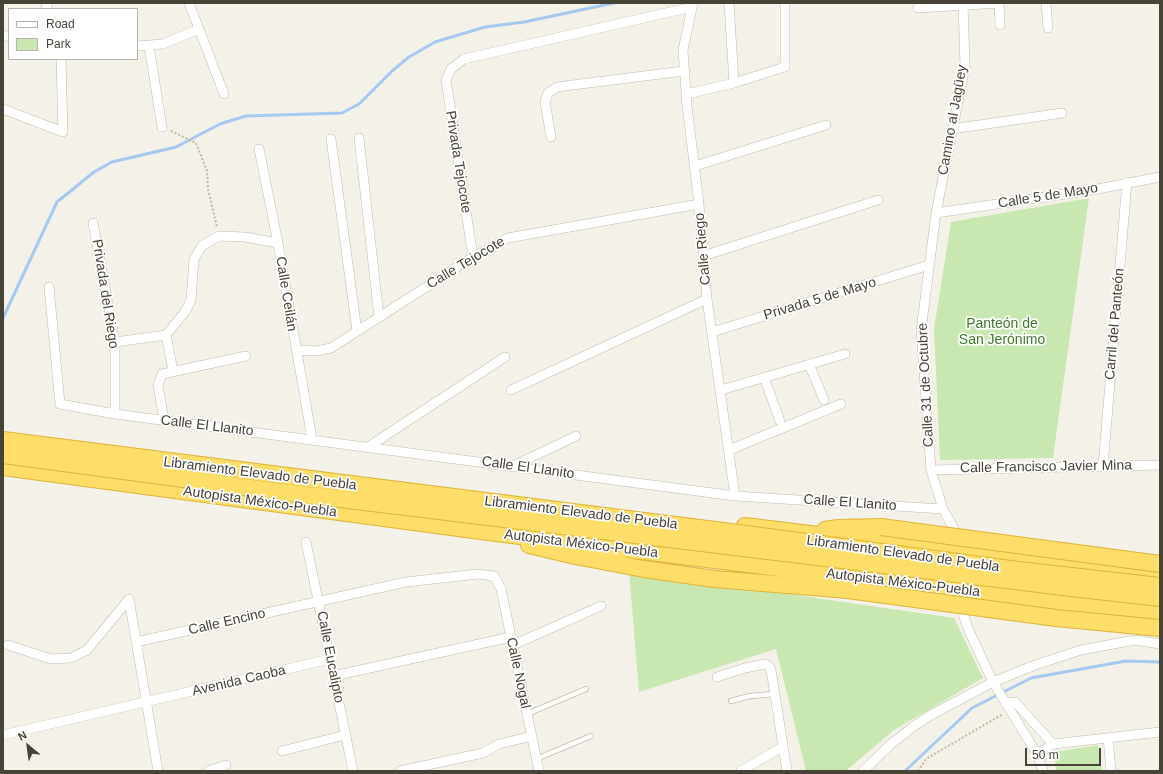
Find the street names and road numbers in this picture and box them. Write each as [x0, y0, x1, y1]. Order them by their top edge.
street label: Camino al Jagüey [935, 63, 971, 177]
street label: Privada Tejocote [442, 110, 474, 214]
street label: Calle 5 de Mayo [997, 180, 1099, 212]
street label: Calle Riego [691, 212, 715, 286]
street label: Calle Tejocote [424, 233, 508, 293]
street label: Privada del Riego [88, 238, 122, 350]
street label: Calle Ceilán [272, 255, 300, 333]
street label: Carril del Panteón [1102, 267, 1128, 381]
street label: Privada 5 de Mayo [762, 274, 878, 324]
street label: Calle 31 de Octubre [914, 322, 938, 448]
street label: Calle El Llanito [160, 412, 254, 440]
street label: Calle El Llanito [481, 453, 575, 483]
street label: Libramiento Elevado de Puebla [162, 454, 358, 494]
street label: Calle Francisco Javier Mina [960, 457, 1132, 477]
street label: Autopista México-Puebla [182, 483, 338, 521]
street label: Calle El Llanito [803, 491, 897, 515]
street label: Libramiento Elevado de Puebla [483, 493, 679, 533]
street label: Autopista México-Puebla [503, 526, 659, 562]
street label: Libramiento Elevado de Puebla [805, 532, 1001, 576]
street label: Autopista México-Puebla [825, 565, 981, 601]
street label: Calle Encino [187, 605, 267, 639]
street label: Calle Eucalipto [313, 610, 347, 704]
street label: Calle Nogal [502, 636, 534, 710]
street label: Avenida Caoba [191, 662, 287, 700]

